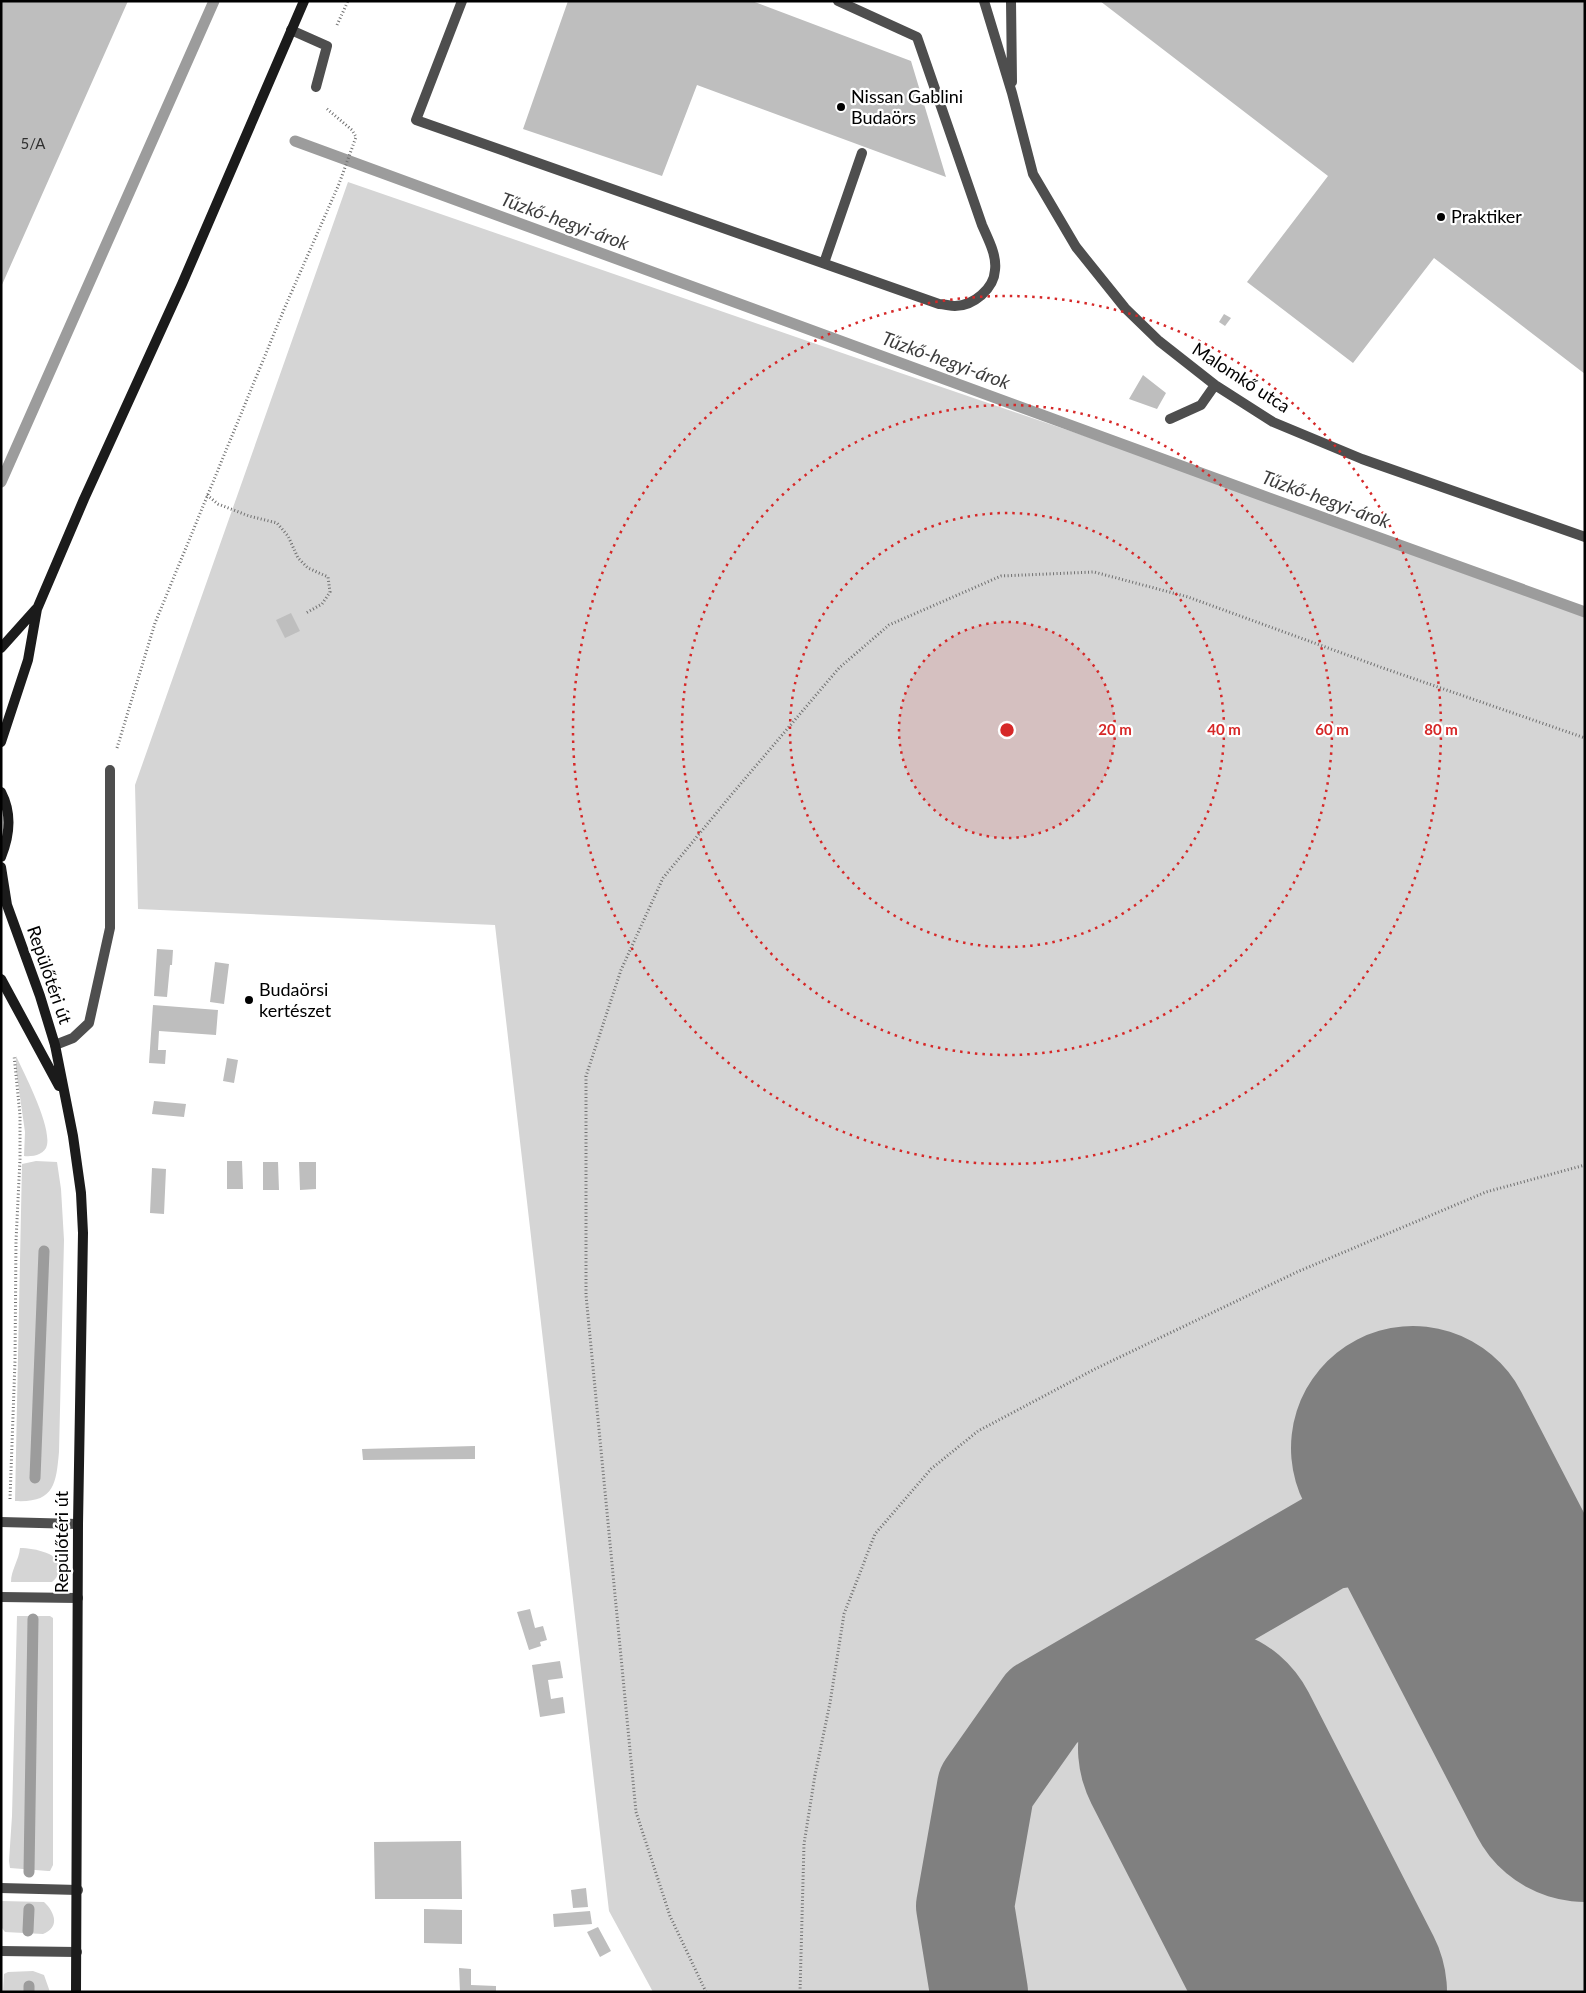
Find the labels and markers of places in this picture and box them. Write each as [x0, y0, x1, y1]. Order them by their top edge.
place label: Nissan Gablini Budaörs [851, 85, 963, 128]
marker: Nissan Gablini Budaörs [835, 101, 847, 113]
place label: Praktiker [1451, 205, 1522, 227]
marker: Praktiker [1435, 211, 1447, 223]
centre of rings [998, 721, 1016, 739]
place label: Budaörsi kertészet [259, 978, 332, 1021]
marker: Budaörsi kertészet [243, 994, 255, 1006]

